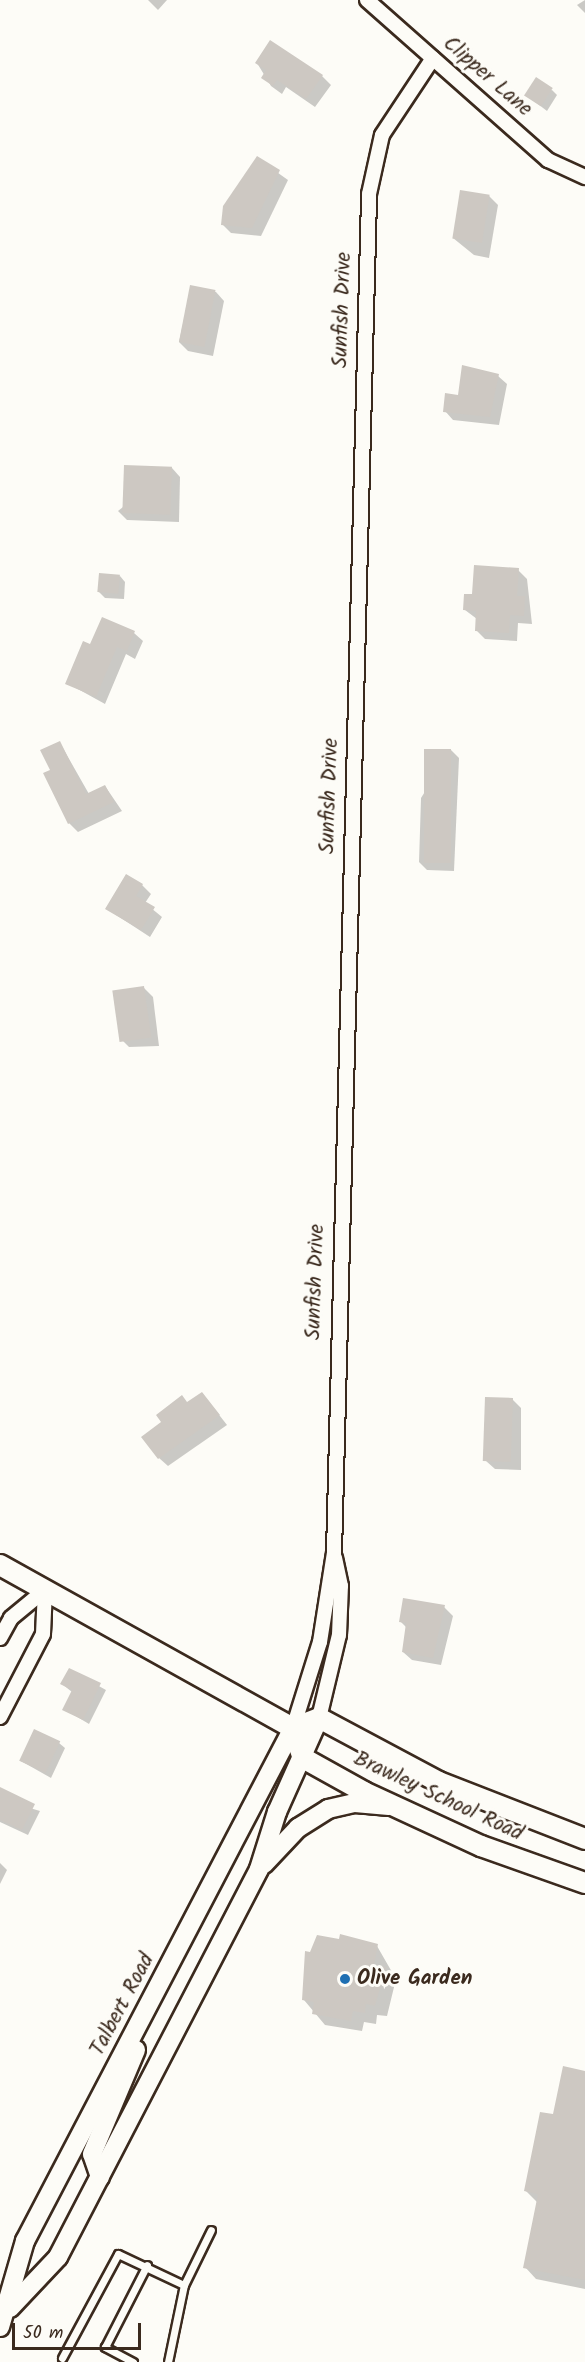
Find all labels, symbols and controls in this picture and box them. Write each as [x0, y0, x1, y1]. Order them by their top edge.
street label: Clipper Lane [437, 32, 537, 122]
street label: Sunfish Drive [328, 252, 358, 368]
street label: Sunfish Drive [315, 738, 345, 854]
street label: Sunfish Drive [301, 1224, 331, 1340]
street label: Brawley School Road [349, 1747, 527, 1847]
street label: Talbert Road [86, 1950, 160, 2060]
place label: Olive Garden [357, 1966, 472, 1992]
marker: Olive Garden [338, 1972, 352, 1986]
scale bar [15, 2311, 144, 2349]
text: 50 m [23, 2319, 63, 2348]

